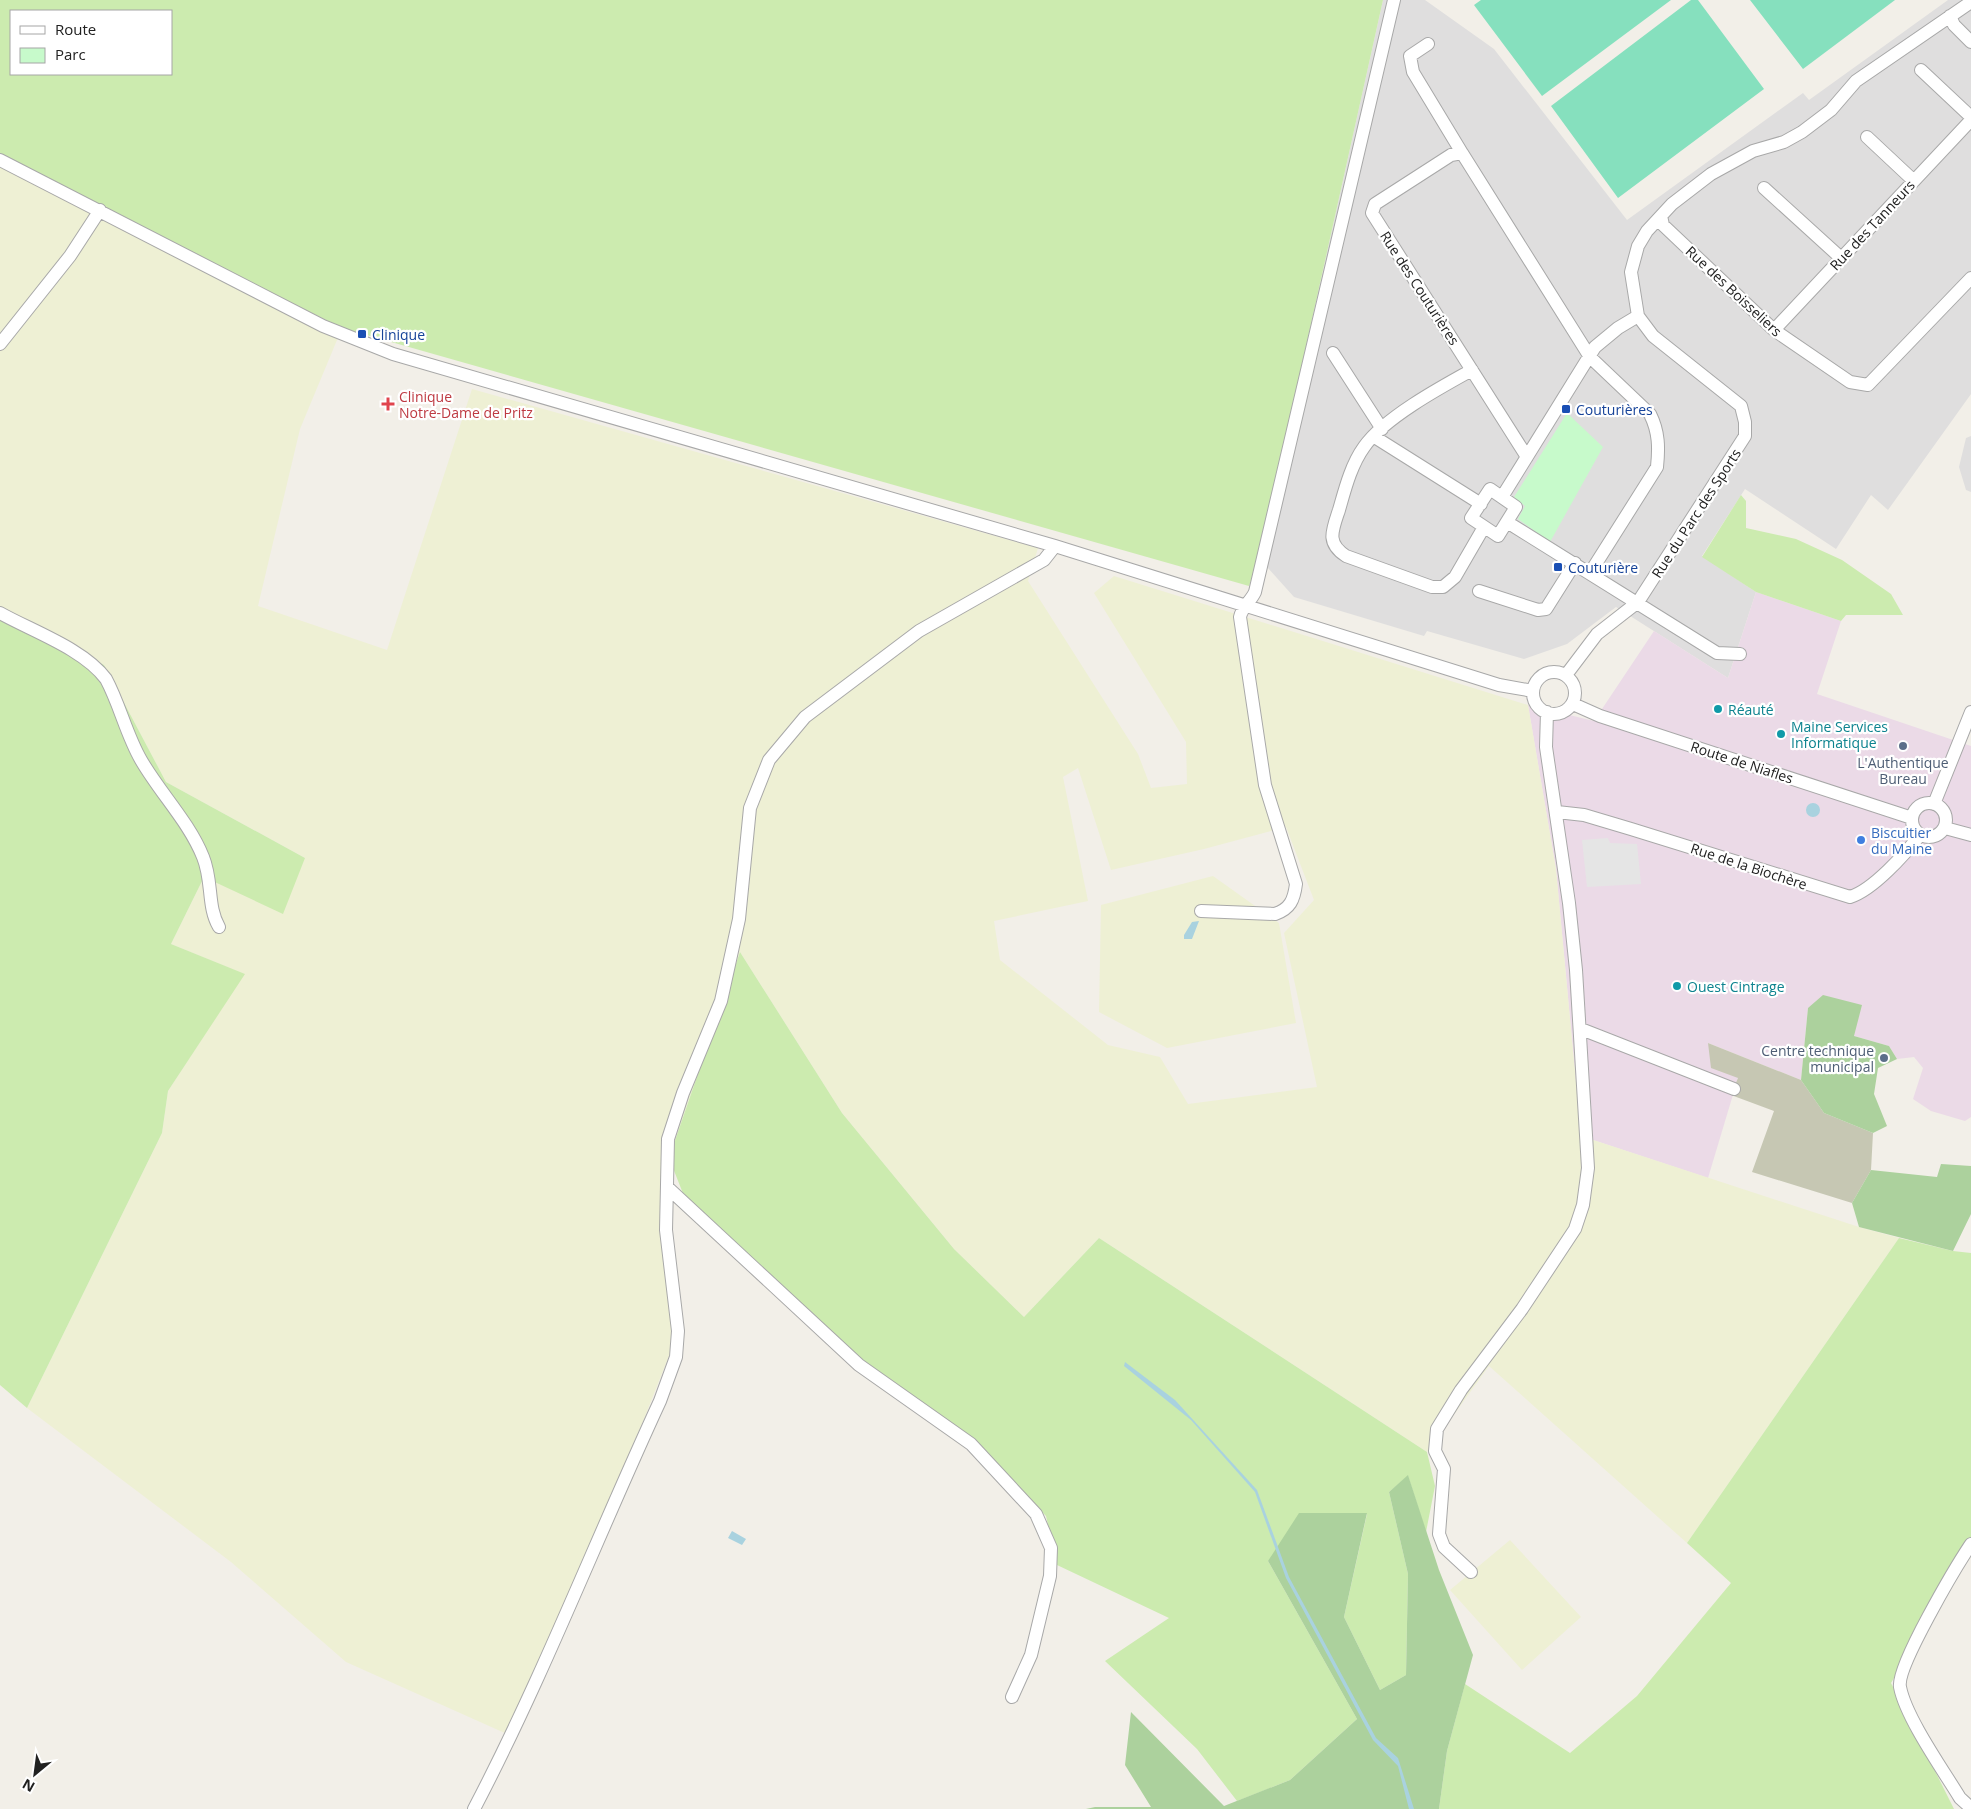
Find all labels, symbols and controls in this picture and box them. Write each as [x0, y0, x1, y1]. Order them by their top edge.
legend [10, 10, 172, 75]
text: Route [55, 19, 96, 39]
text: Parc [55, 44, 86, 64]
street label: Rue des Tanneurs [1825, 176, 1919, 274]
street label: Rue des Couturières [1376, 227, 1464, 349]
street label: Rue des Boisseliers [1682, 241, 1786, 341]
place label: Clinique [372, 325, 425, 344]
marker: Clinique [356, 328, 368, 340]
place label: Clinique Notre-Dame de Pritz [399, 387, 533, 422]
marker: Clinique Notre-Dame de Pritz [381, 397, 395, 411]
place label: Couturières [1576, 400, 1653, 419]
marker: Couturières [1560, 403, 1572, 415]
street label: Rue du Parc des Sports [1647, 444, 1745, 581]
place label: Couturière [1568, 558, 1638, 577]
marker: Couturière [1552, 561, 1564, 573]
place label: Réauté [1728, 700, 1774, 719]
marker: Réauté [1712, 703, 1724, 715]
place label: Maine Services Informatique [1791, 717, 1888, 752]
marker: Maine Services Informatique [1775, 728, 1787, 740]
street label: Route de Niafles [1688, 736, 1796, 788]
marker: L'Authentique Bureau [1897, 740, 1909, 752]
place label: L'Authentique Bureau [1857, 753, 1949, 788]
place label: Biscuitier du Maine [1871, 823, 1932, 858]
marker: Biscuitier du Maine [1855, 834, 1867, 846]
street label: Rue de la Biochère [1688, 838, 1810, 894]
place label: Ouest Cintrage [1687, 977, 1785, 996]
marker: Ouest Cintrage [1671, 980, 1683, 992]
place label: Centre technique municipal [1761, 1041, 1874, 1076]
marker: Centre technique municipal [1878, 1052, 1890, 1064]
north arrow [10, 1749, 60, 1799]
text: N [19, 1775, 38, 1797]

